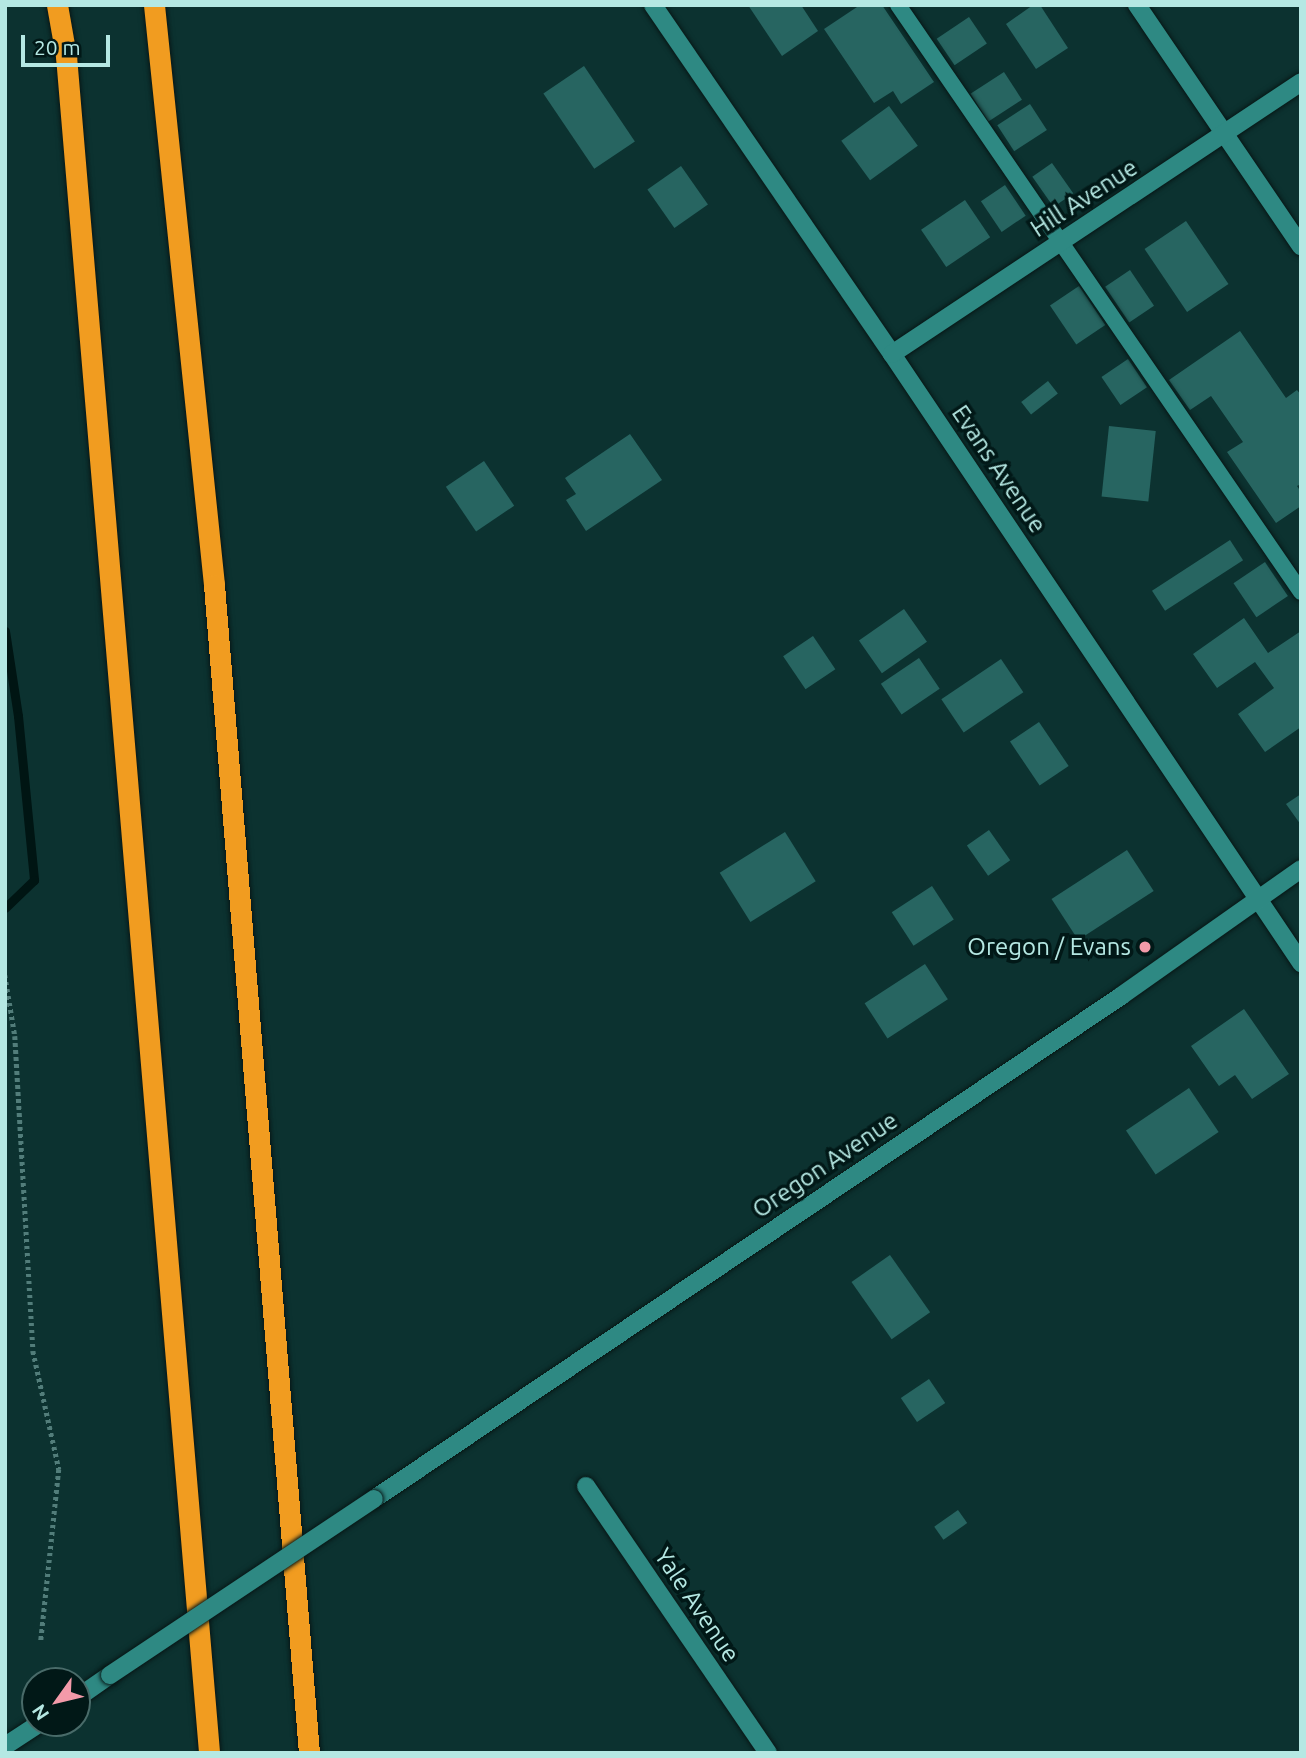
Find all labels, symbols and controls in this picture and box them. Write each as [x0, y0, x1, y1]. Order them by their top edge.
scale bar [24, 21, 114, 65]
text: 20 m [34, 35, 81, 59]
street label: Hill Avenue [1025, 153, 1143, 243]
street label: Evans Avenue [946, 400, 1052, 538]
place label: Oregon / Evans [967, 933, 1131, 961]
marker: Oregon / Evans [1137, 939, 1153, 955]
street label: Oregon Avenue [747, 1106, 903, 1224]
street label: Yale Avenue [648, 1543, 746, 1667]
north arrow [21, 1667, 91, 1737]
text: N [27, 1701, 53, 1725]

